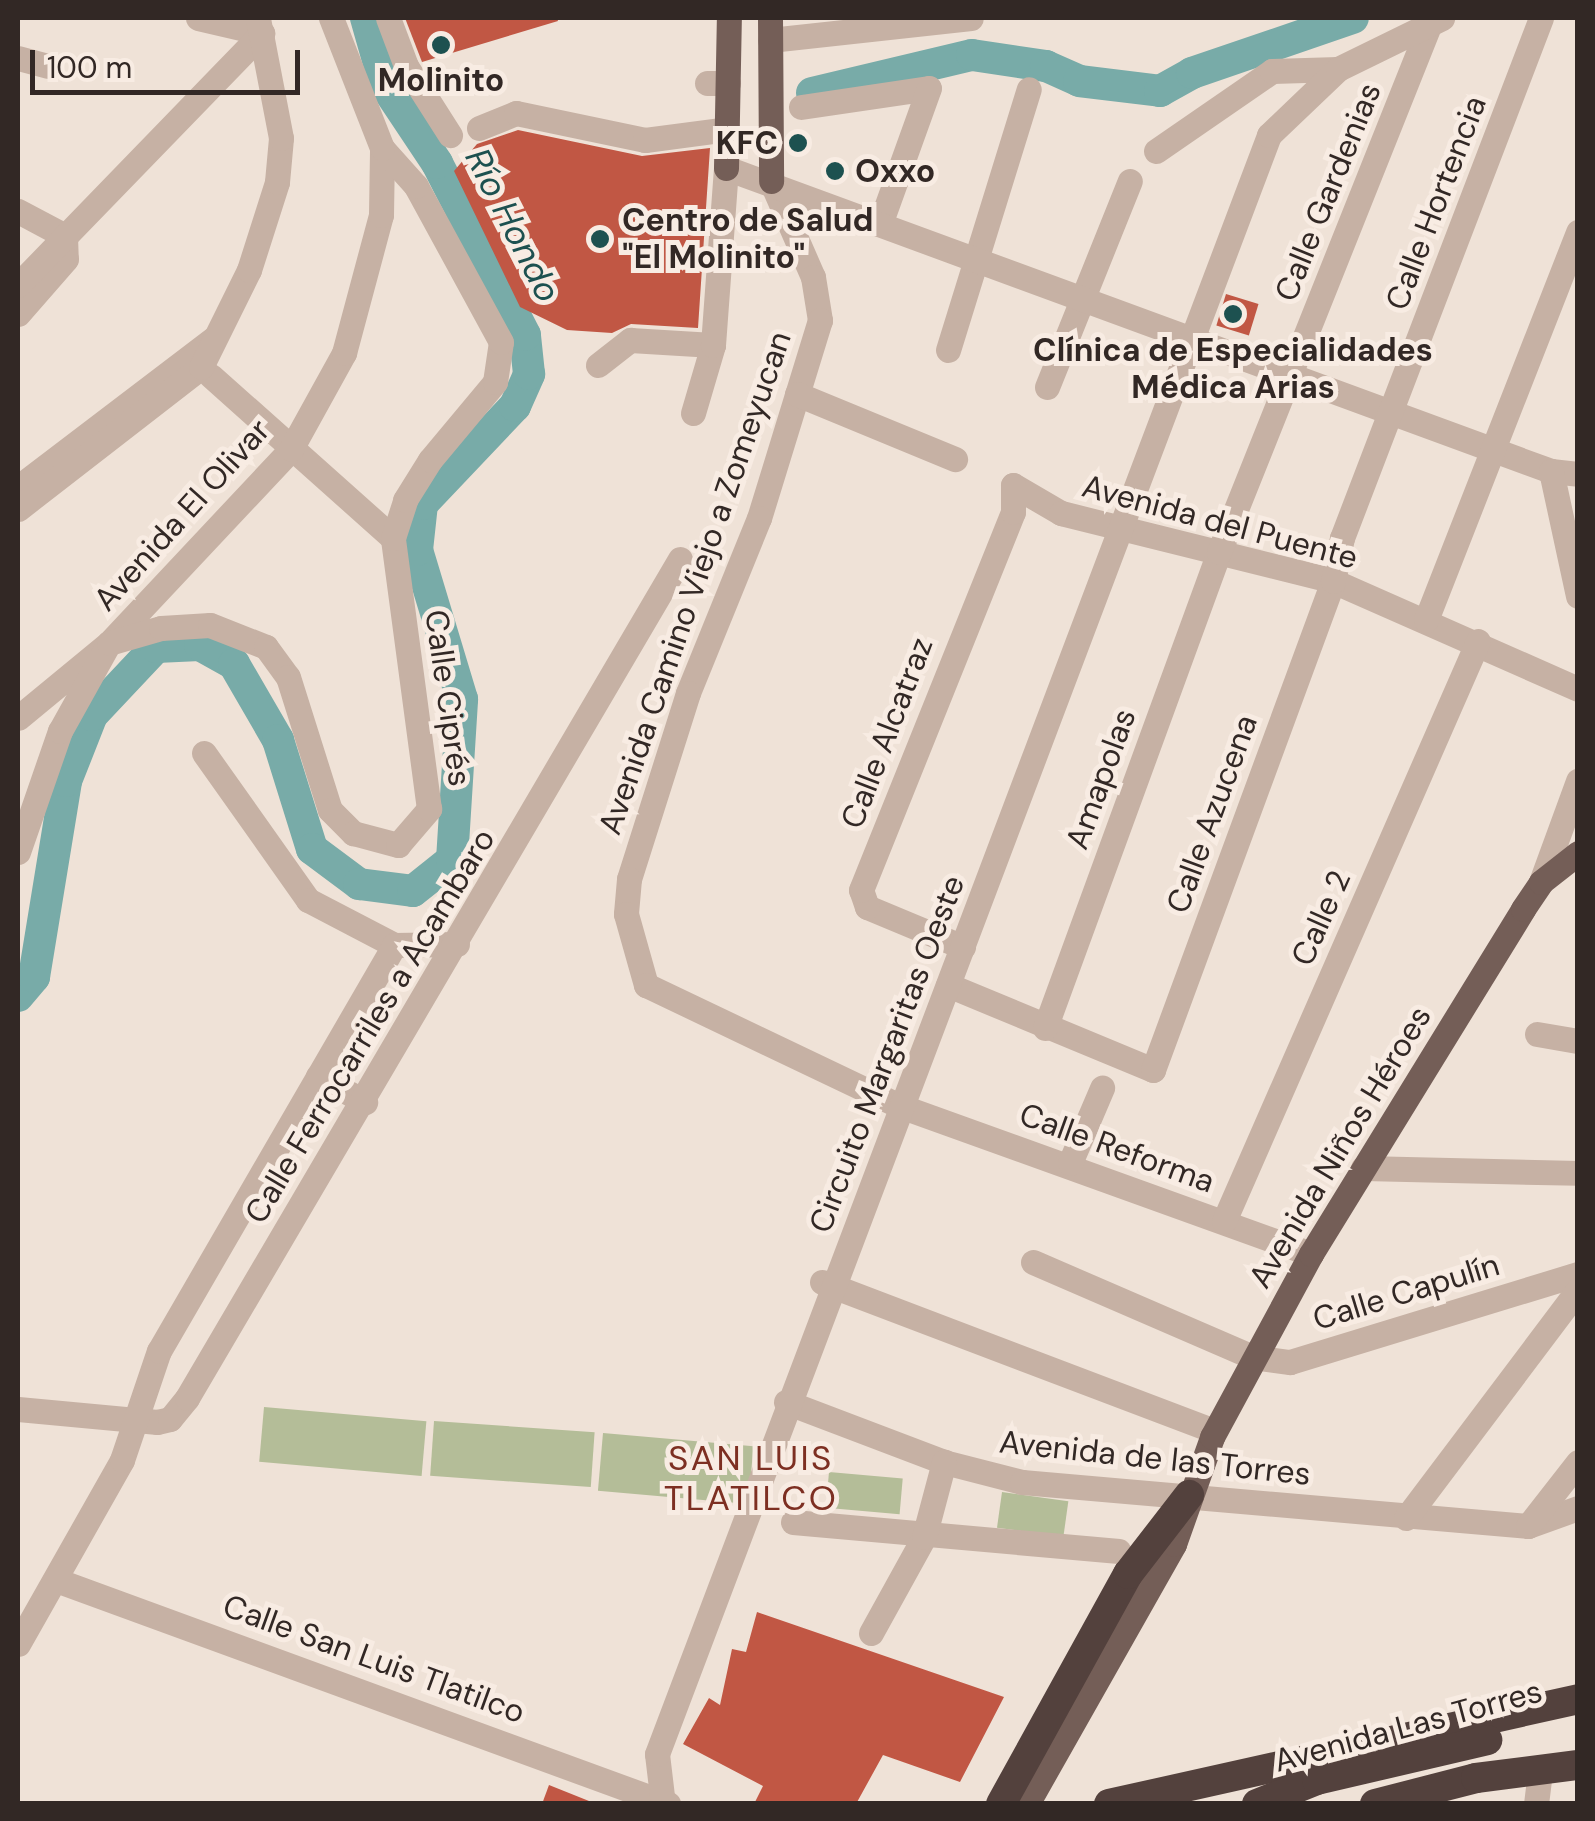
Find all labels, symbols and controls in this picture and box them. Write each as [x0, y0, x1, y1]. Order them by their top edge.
scale bar [35, 30, 305, 92]
marker: Molinito [430, 34, 452, 56]
text: 100 m [47, 48, 132, 87]
place label: Molinito [378, 61, 504, 99]
street label: Calle Gardenias [1267, 77, 1389, 307]
street label: Calle Hortencia [1378, 91, 1494, 315]
place label: KFC [716, 124, 778, 162]
marker: KFC [787, 132, 809, 154]
water label: Río Hondo [456, 141, 570, 309]
place label: Oxxo [855, 152, 935, 190]
marker: Oxxo [824, 160, 846, 182]
place label: Centro de Salud "El Molinito" [622, 202, 873, 277]
marker: Centro de Salud "El Molinito" [587, 226, 613, 252]
marker: Clínica de Especialidades Médica Arias [1220, 301, 1246, 327]
street label: Avenida Camino Viejo a Zomeyucan [591, 327, 799, 839]
place label: Clínica de Especialidades Médica Arias [1033, 332, 1433, 407]
street label: Avenida El Olivar [86, 411, 278, 619]
street label: Avenida del Puente [1078, 467, 1362, 577]
street label: Calle Ciprés [417, 607, 479, 789]
street label: Calle Alcatraz [833, 632, 941, 834]
street label: Amapolas [1058, 703, 1144, 855]
street label: Calle Azucena [1158, 710, 1266, 918]
street label: Calle Ferrocarriles a Acambaro [237, 822, 503, 1230]
street label: Calle 2 [1283, 865, 1359, 971]
street label: Circuito Margaritas Oeste [801, 870, 973, 1238]
street label: Avenida Niños Héroes [1241, 999, 1439, 1295]
street label: Calle Reforma [1014, 1095, 1220, 1201]
street label: Calle Capulín [1308, 1245, 1504, 1339]
street label: Avenida de las Torres [997, 1423, 1313, 1493]
district label: SAN LUIS TLATILCO [664, 1437, 838, 1519]
street label: Calle San Luis Tlatilco [218, 1587, 530, 1731]
street label: Avenida Las Torres [1270, 1672, 1546, 1780]

